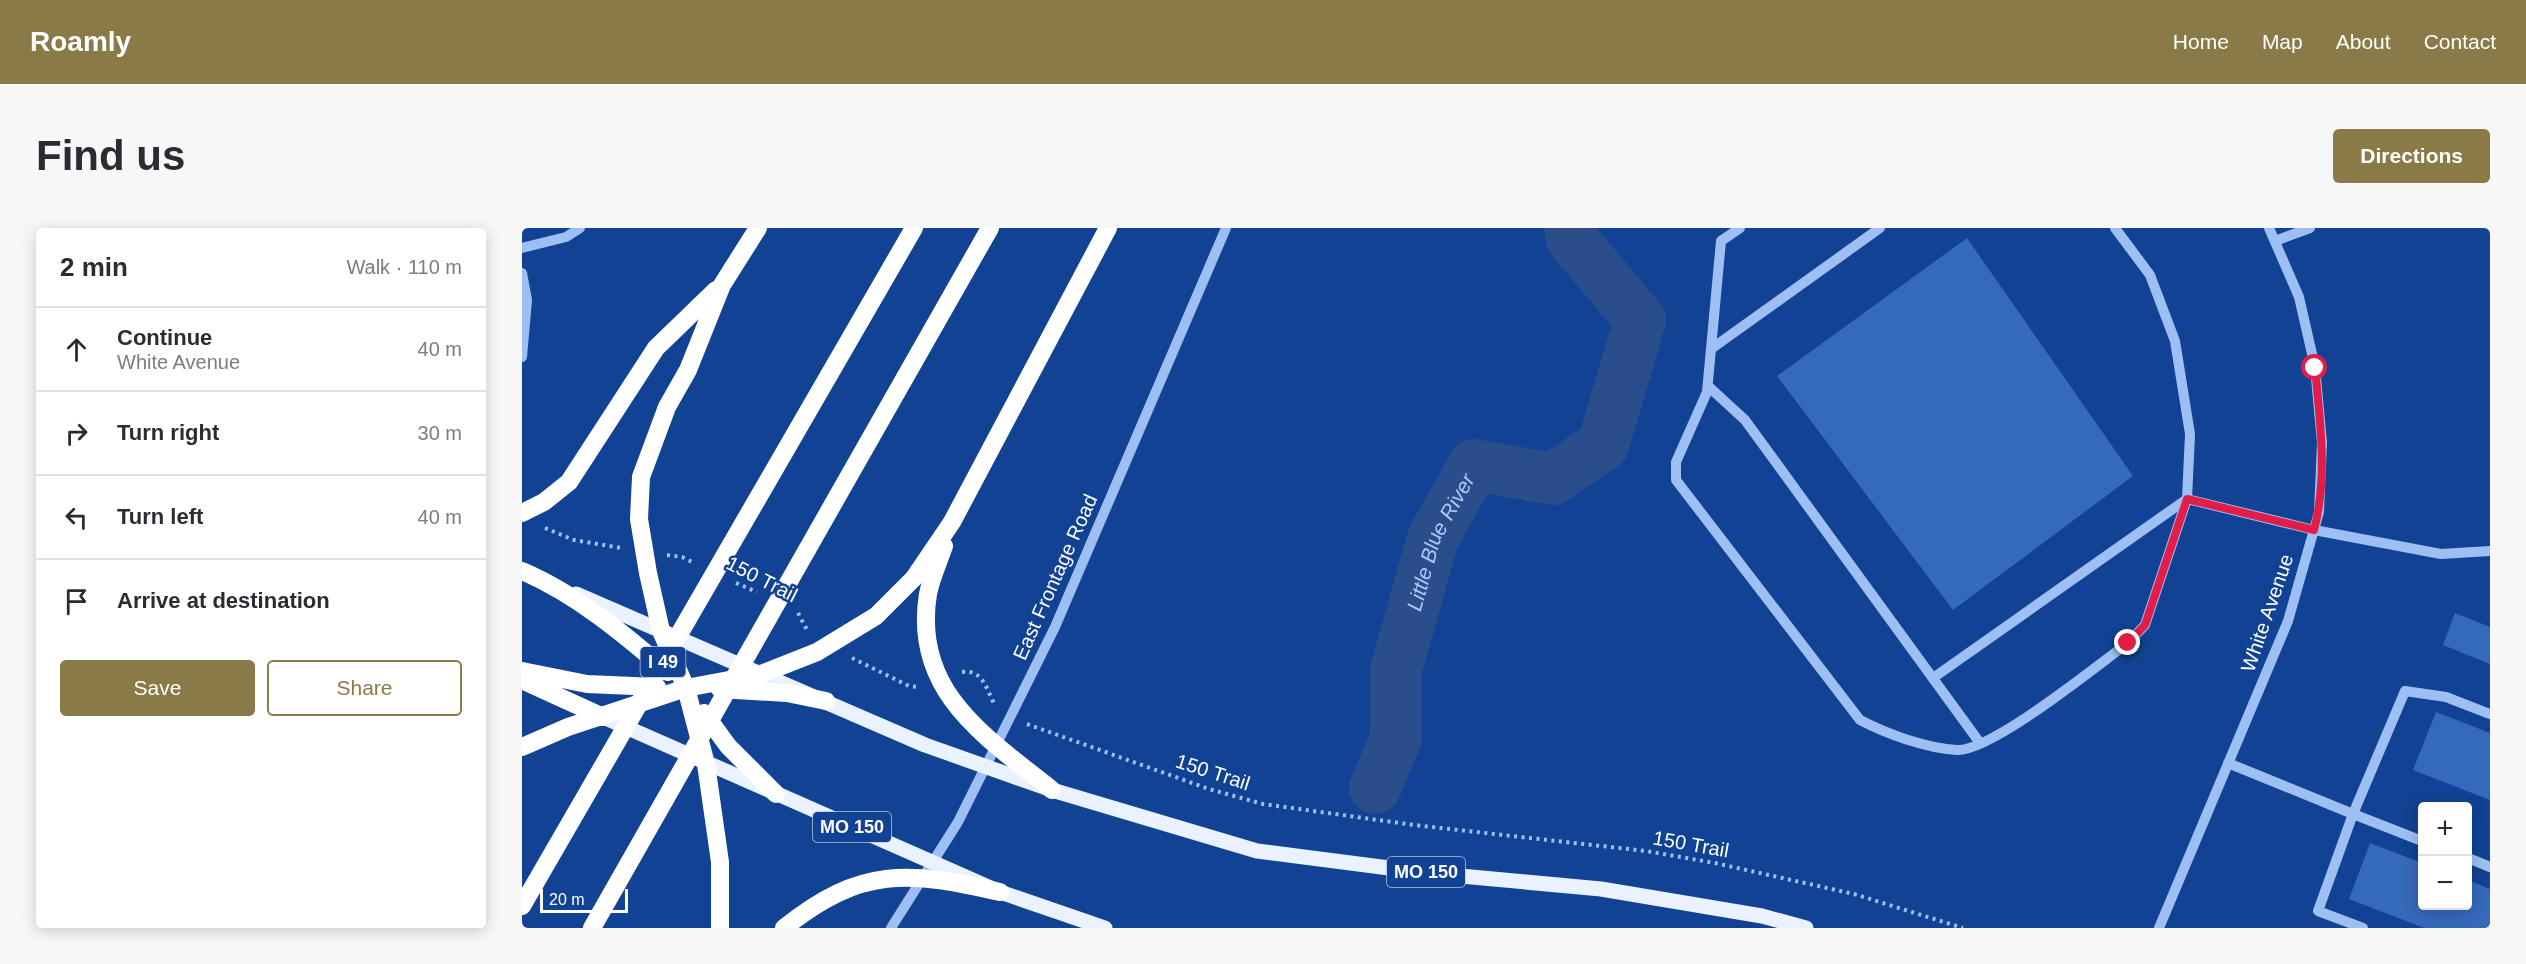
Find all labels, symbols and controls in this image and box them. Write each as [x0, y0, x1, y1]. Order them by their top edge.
text: Roamly [30, 26, 131, 57]
text: Home [2173, 30, 2229, 53]
text: Map [2262, 30, 2303, 53]
text: About [2336, 30, 2391, 53]
text: Contact [2424, 30, 2496, 53]
button: Directions [2333, 129, 2490, 183]
text: Find us [36, 132, 185, 179]
text: 2 min [60, 252, 128, 282]
text: Walk · 110 m [346, 256, 462, 278]
text: Continue [117, 325, 212, 350]
icon: ahead [60, 333, 93, 366]
text: 40 m [418, 338, 462, 360]
text: White Avenue [117, 351, 240, 373]
route start [2301, 354, 2327, 380]
icon: right [60, 417, 93, 450]
text: Turn right [117, 420, 219, 445]
text: 30 m [418, 422, 462, 444]
water label: Little Blue River [1402, 468, 1479, 613]
street label: East Frontage Road [1009, 491, 1101, 663]
icon: left [60, 501, 93, 534]
text: Turn left [117, 504, 203, 529]
text: 40 m [418, 506, 462, 528]
street label: White Avenue [2237, 551, 2297, 675]
street label: 150 Trail [723, 552, 801, 606]
icon: arrive [60, 585, 93, 618]
text: Arrive at destination [117, 588, 330, 613]
route end [2114, 629, 2140, 655]
road number: I 49 [640, 647, 686, 677]
button: Save [60, 660, 255, 716]
button: Share [267, 660, 462, 716]
street label: 150 Trail [1173, 750, 1253, 794]
map controls [2418, 802, 2472, 910]
button: + [2418, 802, 2472, 856]
road number: MO 150 [813, 812, 891, 842]
street label: 150 Trail [1651, 827, 1731, 861]
button: − [2418, 856, 2472, 910]
road number: MO 150 [1387, 857, 1465, 887]
scale bar [540, 886, 628, 914]
text: 20 m [549, 891, 585, 908]

